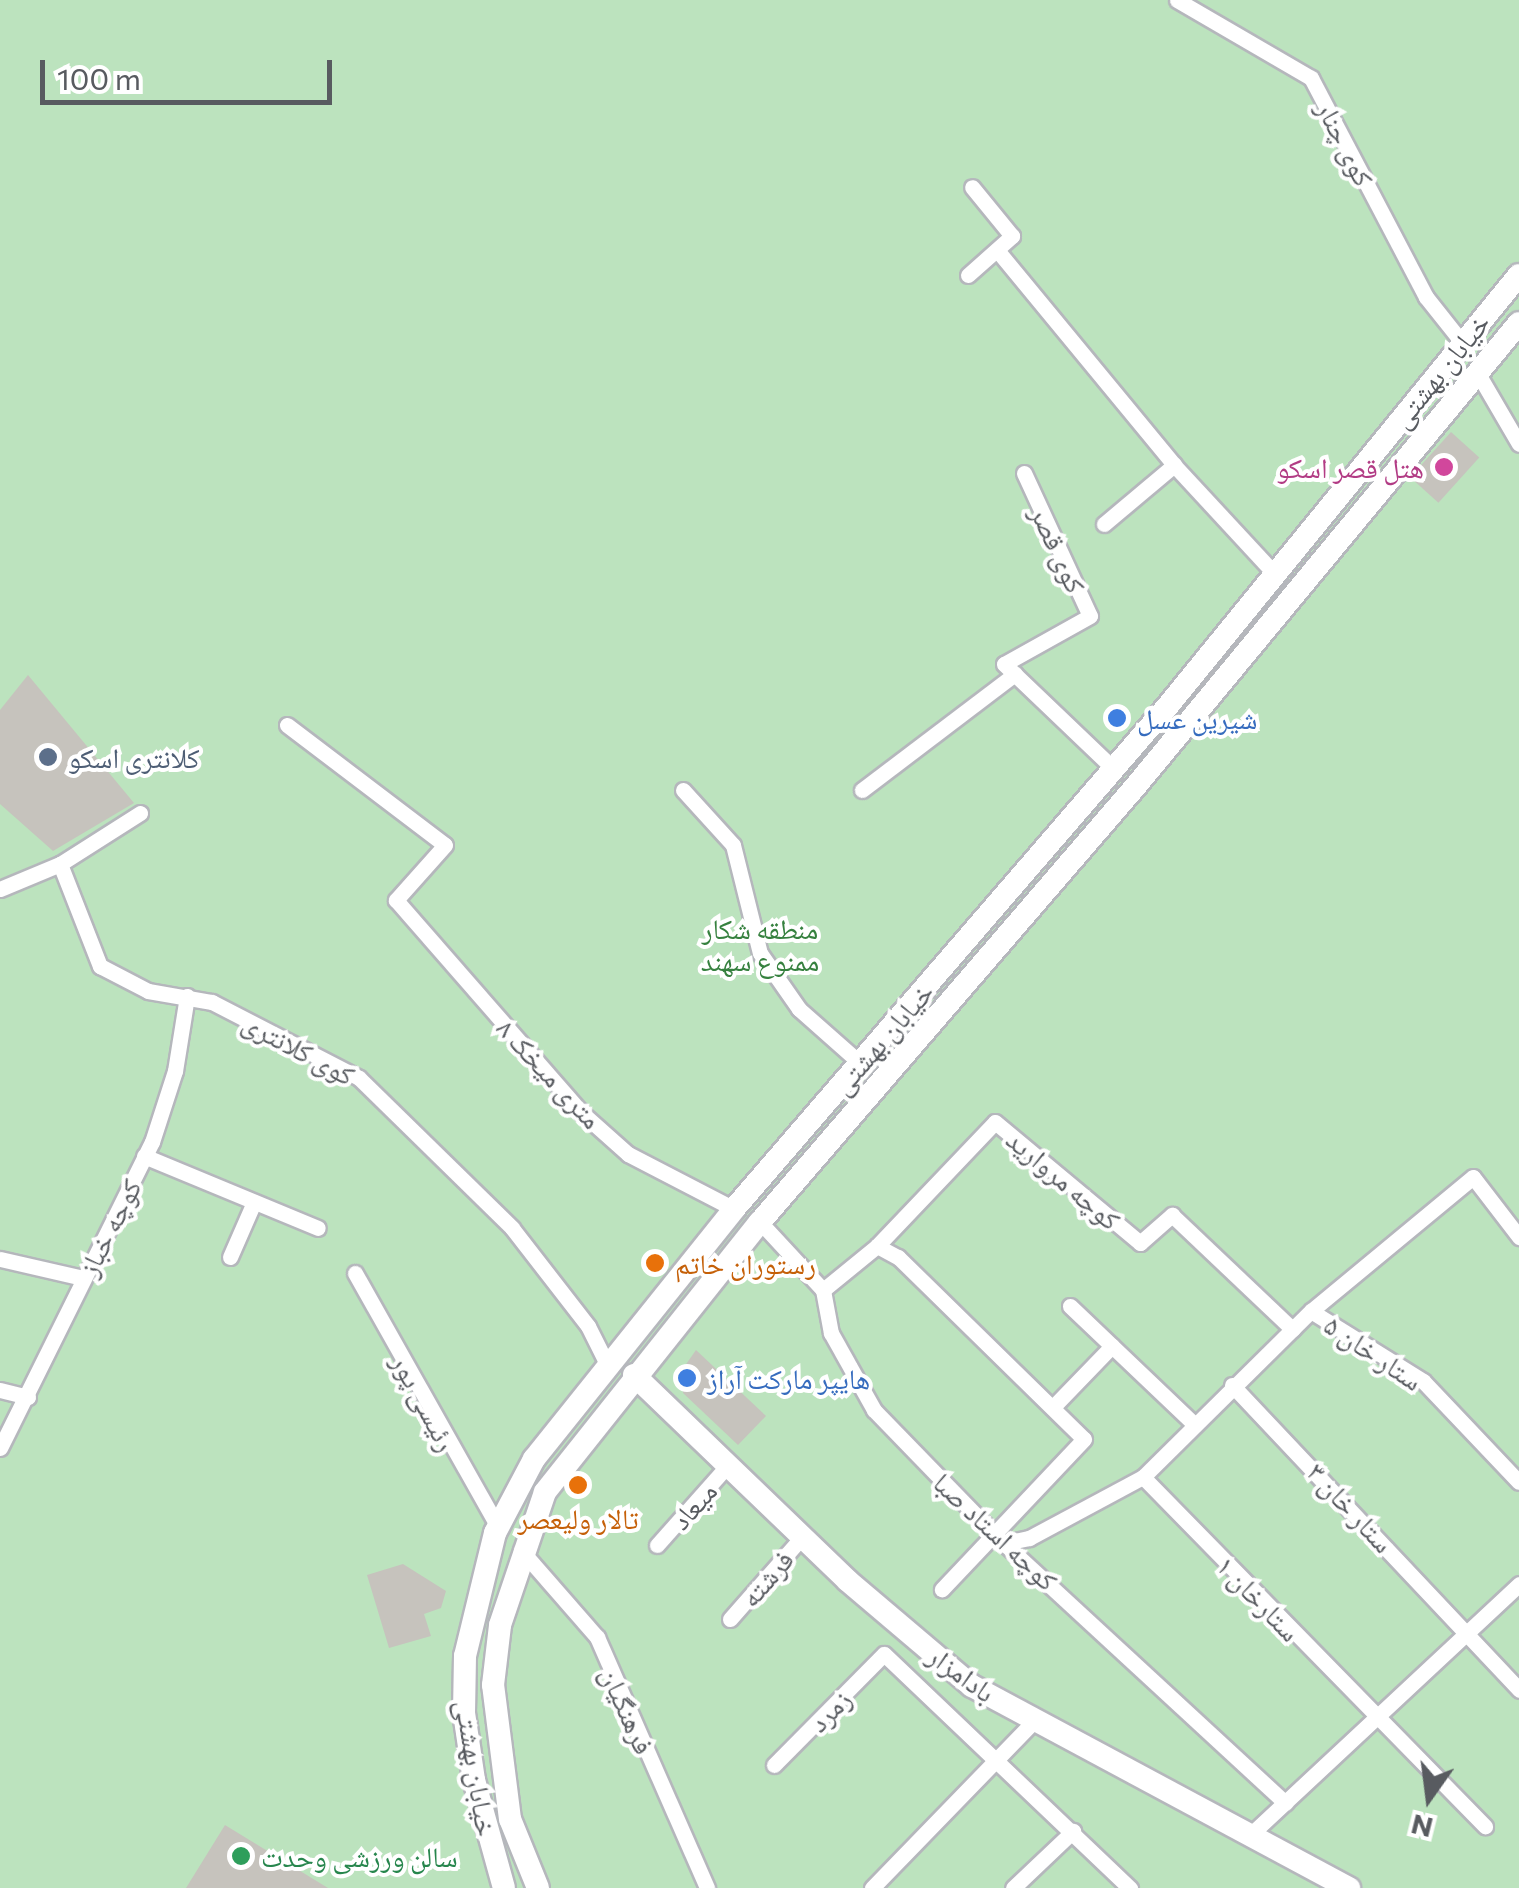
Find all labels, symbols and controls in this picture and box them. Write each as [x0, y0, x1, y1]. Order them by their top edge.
scale bar [45, 40, 338, 102]
text: 100 m [57, 59, 141, 96]
street label: کوی چنار [1310, 95, 1382, 191]
street label: خیابان بهشتی [1384, 306, 1496, 434]
place label: هتل قصر اسکو [1277, 450, 1424, 484]
marker: هتل قصر اسکو [1433, 456, 1455, 478]
street label: کوی قصر [1024, 500, 1094, 598]
place label: شیرین عسل [1137, 701, 1257, 735]
marker: شیرین عسل [1106, 707, 1128, 729]
place label: کلانتری اسکو [68, 740, 200, 774]
marker: کلانتری اسکو [37, 746, 59, 768]
park label: منطقه شکار ممنوع سهند [701, 911, 819, 977]
street label: خیابان بهشتی [824, 975, 940, 1101]
street label: کوی کلانتری [237, 1004, 361, 1092]
street label: ۸ متری میخک [491, 1011, 609, 1135]
street label: کوچه مروارید [1000, 1122, 1128, 1236]
street label: کوچه خباز [70, 1173, 148, 1281]
place label: رستوران خاتم [675, 1246, 816, 1280]
marker: رستوران خاتم [644, 1252, 666, 1274]
street label: ستار خان ۵ [1319, 1307, 1429, 1397]
street label: رئیسی پور [385, 1348, 465, 1456]
place label: هایپر مارکت آراز [707, 1361, 870, 1395]
marker: هایپر مارکت آراز [676, 1367, 698, 1389]
street label: ستار خان ۳ [1301, 1455, 1401, 1559]
street label: کوچه استاد صبا [927, 1465, 1065, 1597]
marker: تالار ولیعصر [567, 1474, 589, 1496]
street label: میعاد [663, 1474, 723, 1536]
place label: تالار ولیعصر [517, 1501, 639, 1535]
street label: فرشته [732, 1543, 800, 1613]
street label: ستارخان ۱ [1210, 1548, 1308, 1648]
street label: بادامزار [922, 1637, 1002, 1709]
street label: فرهنگیان [594, 1661, 662, 1759]
street label: زمرد [801, 1682, 857, 1738]
street label: خیابان بهشتی [450, 1697, 504, 1839]
north arrow [1379, 1748, 1479, 1848]
text: N [1407, 1808, 1436, 1846]
place label: سالن ورزشی وحدت [261, 1839, 458, 1873]
marker: سالن ورزشی وحدت [230, 1845, 252, 1867]

